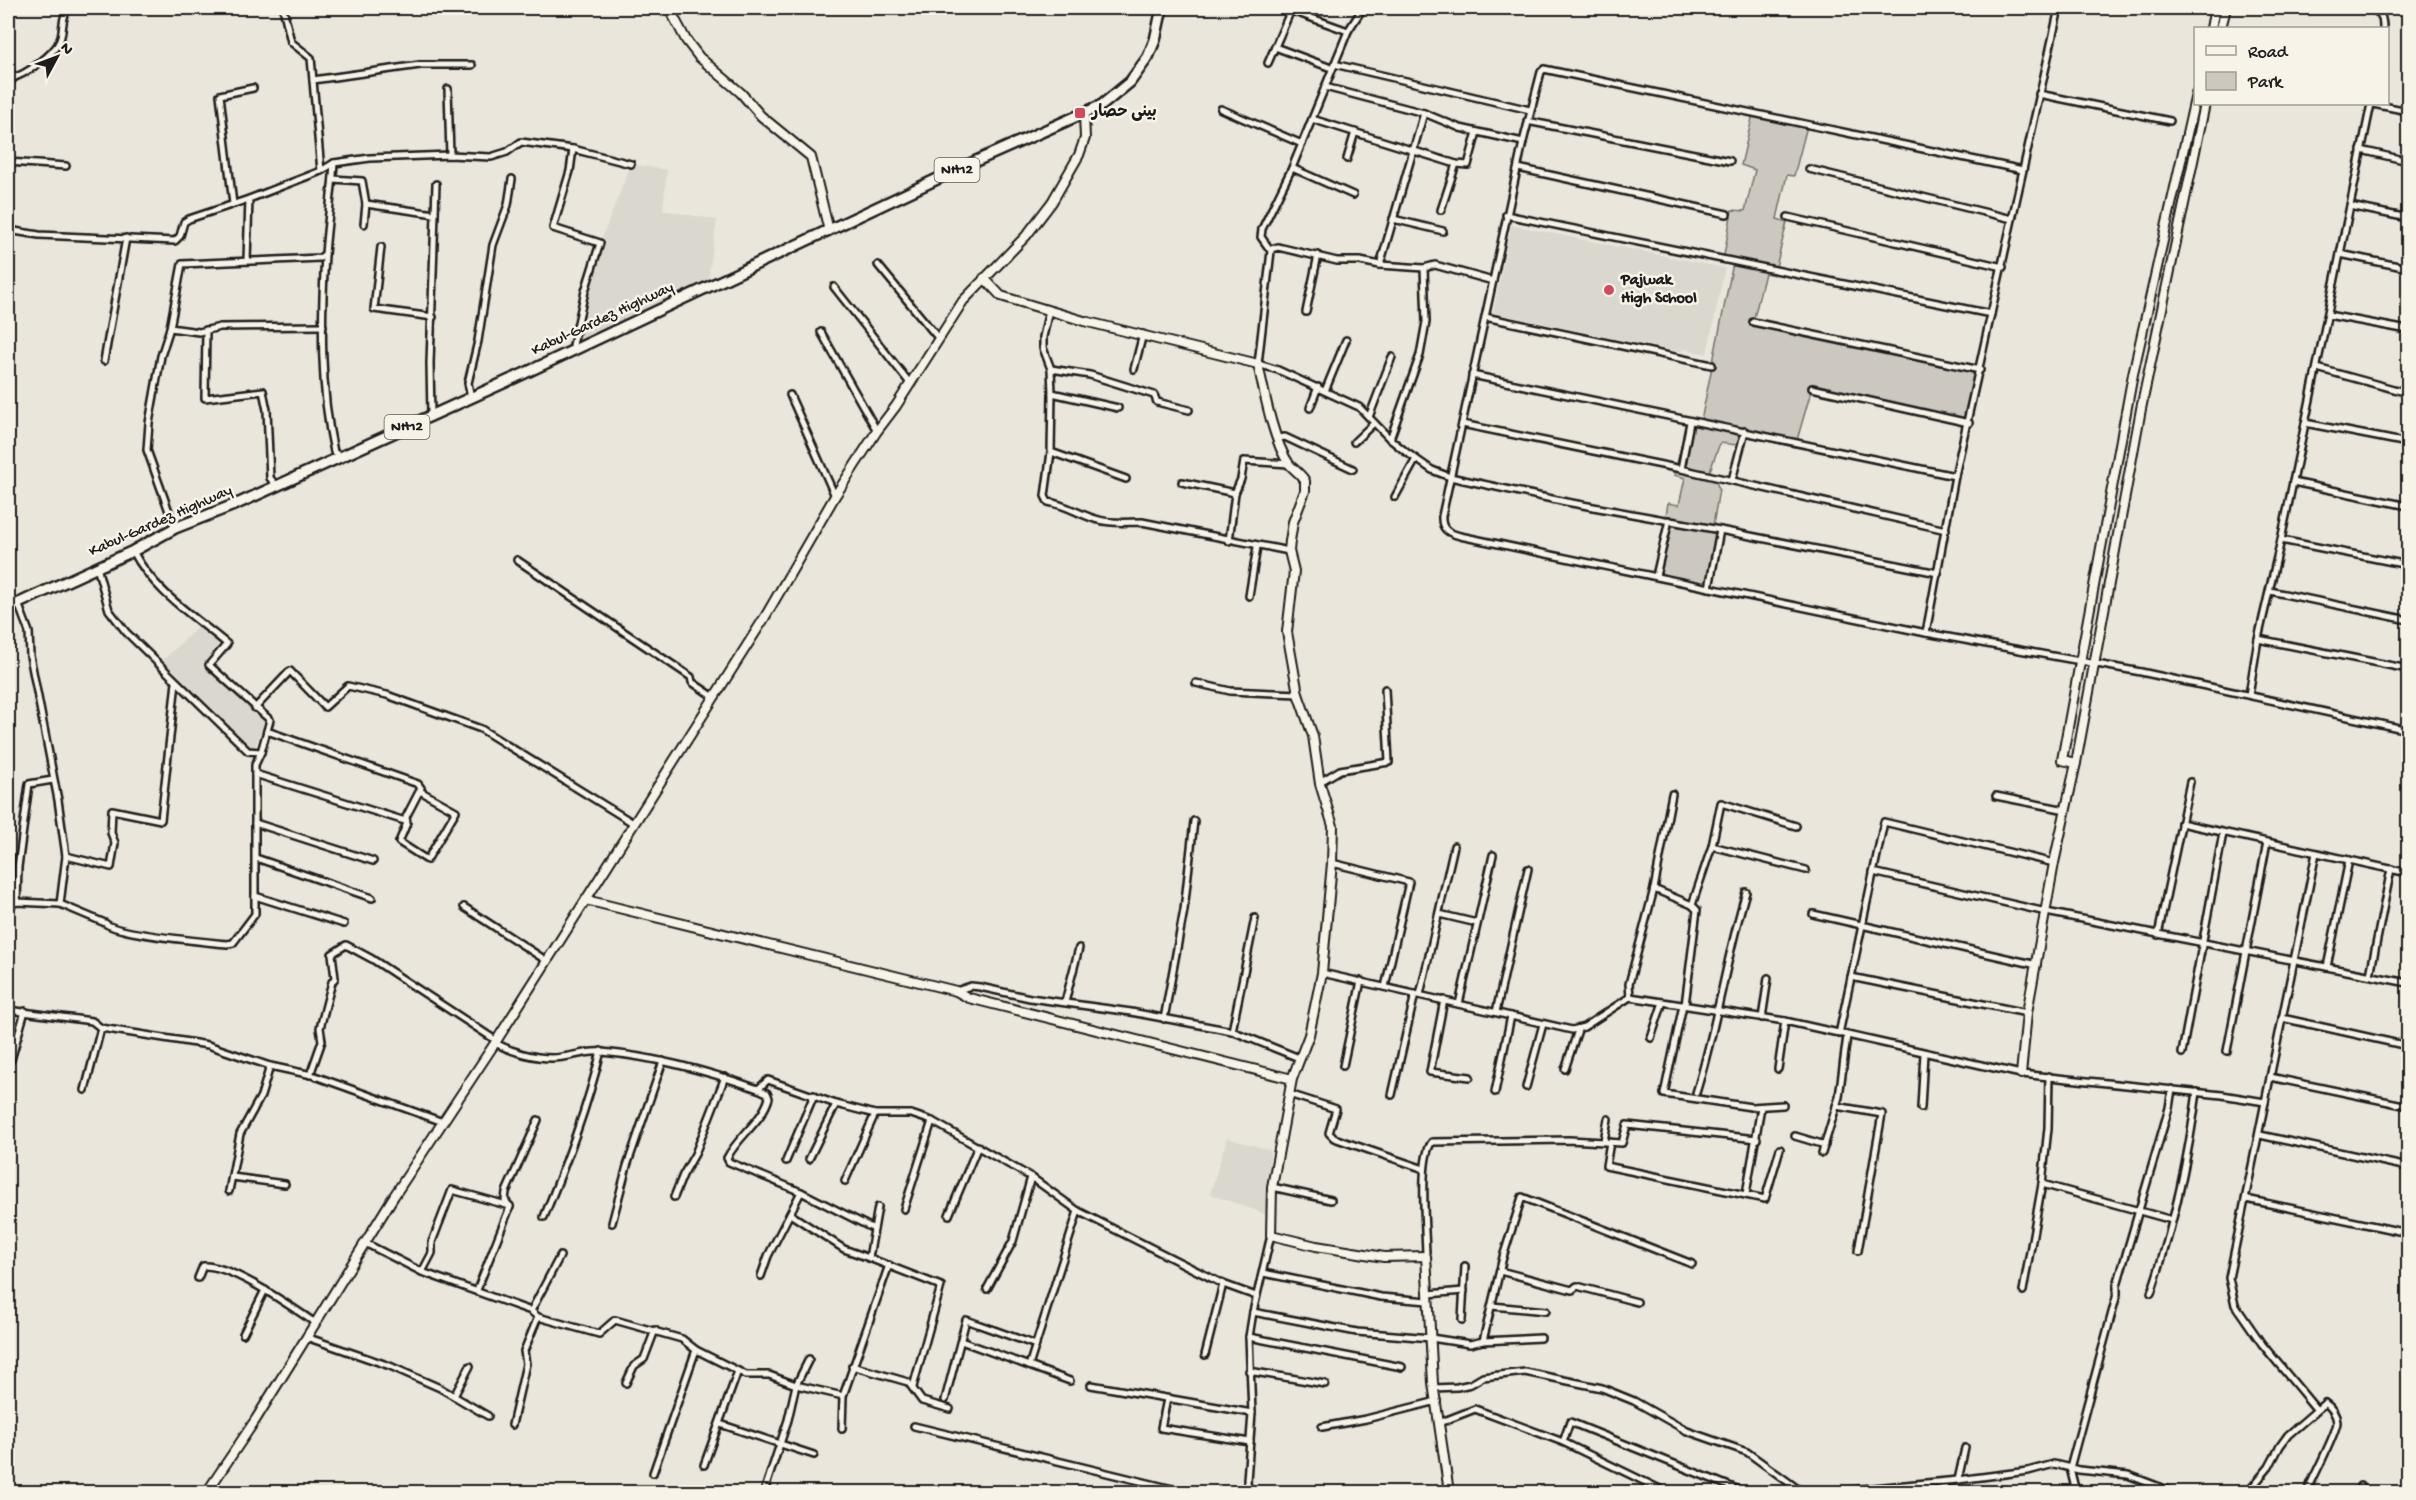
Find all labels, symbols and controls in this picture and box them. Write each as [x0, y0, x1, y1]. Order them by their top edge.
north arrow [27, 27, 87, 87]
legend [2194, 27, 2389, 105]
text: N [55, 39, 77, 60]
text: Road [2248, 43, 2289, 64]
text: Park [2247, 73, 2284, 94]
place label: بینی حصار [1090, 103, 1157, 123]
marker: بینی حصار [1073, 106, 1087, 120]
road number: NH12 [934, 158, 980, 182]
place label: Pajwak High School [1620, 272, 1697, 309]
street label: Kabul-Gardez Highway [529, 279, 677, 361]
marker: Pajwak High School [1602, 283, 1616, 297]
road number: NH12 [384, 415, 430, 439]
street label: Kabul-Gardez Highway [86, 482, 236, 562]

